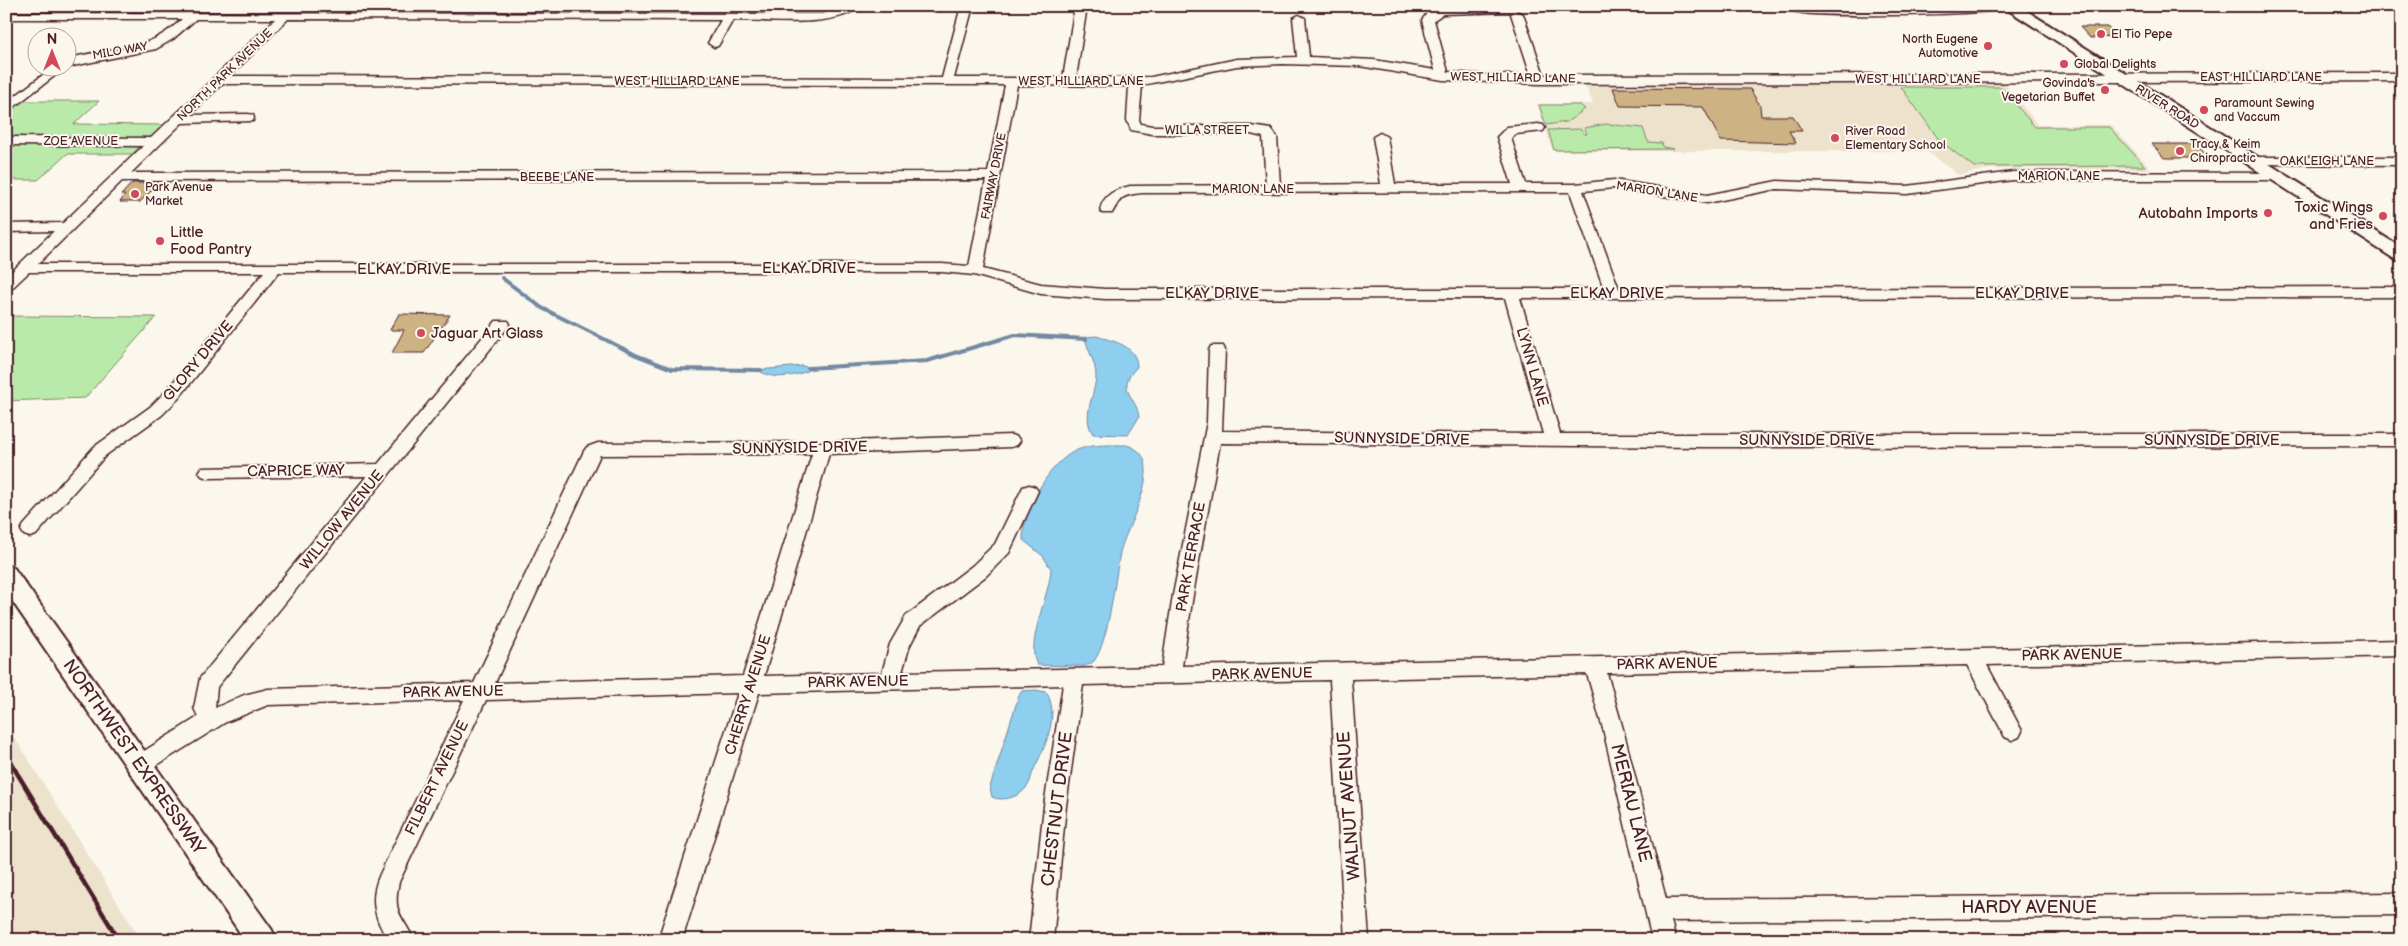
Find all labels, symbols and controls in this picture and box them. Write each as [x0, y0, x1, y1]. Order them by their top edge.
street label: NORTH PARK AVENUE [174, 25, 276, 124]
place label: El Tio Pepe [2111, 27, 2172, 42]
north arrow [28, 28, 78, 78]
marker: El Tio Pepe [2095, 28, 2107, 40]
text: N [47, 31, 57, 48]
place label: North Eugene Automotive [1902, 32, 1978, 61]
street label: MILO WAY [91, 39, 150, 63]
marker: North Eugene Automotive [1982, 40, 1994, 52]
place label: Global Delights [2074, 57, 2156, 72]
marker: Global Delights [2058, 58, 2070, 70]
street label: WEST HILLIARD LANE [1450, 69, 1576, 87]
street label: EAST HILLIARD LANE [2200, 70, 2322, 85]
street label: WEST HILLIARD LANE [1855, 72, 1981, 87]
street label: WEST HILLIARD LANE [614, 74, 740, 89]
street label: WEST HILLIARD LANE [1018, 74, 1144, 89]
place label: Govinda's Vegetarian Buffet [2002, 76, 2095, 105]
street label: RIVER ROAD [2132, 81, 2202, 133]
marker: Govinda's Vegetarian Buffet [2099, 84, 2111, 96]
place label: Paramount Sewing and Vaccum [2214, 96, 2315, 125]
marker: Paramount Sewing and Vaccum [2198, 104, 2210, 116]
street label: WILLA STREET [1165, 123, 1250, 138]
place label: River Road Elementary School [1845, 124, 1946, 153]
street label: FAIRWAY DRIVE [978, 131, 1010, 221]
marker: River Road Elementary School [1829, 132, 1841, 144]
street label: ZOE AVENUE [43, 134, 118, 149]
place label: Tracy & Keim Chiropractic [2190, 137, 2260, 166]
marker: Tracy & Keim Chiropractic [2174, 145, 2186, 157]
street label: OAKLEIGH LANE [2280, 154, 2374, 169]
street label: MARION LANE [2018, 169, 2100, 184]
street label: BEEBE LANE [520, 170, 594, 185]
street label: MARION LANE [1615, 178, 1699, 206]
place label: Park Avenue Market [145, 180, 213, 209]
street label: MARION LANE [1212, 182, 1294, 197]
marker: Park Avenue Market [129, 188, 141, 200]
place label: Toxic Wings and Fries [2295, 198, 2374, 234]
place label: Autobahn Imports [2138, 204, 2259, 223]
marker: Autobahn Imports [2262, 207, 2274, 219]
marker: Toxic Wings and Fries [2377, 210, 2389, 222]
place label: Little Food Pantry [170, 223, 252, 259]
marker: Little Food Pantry [154, 235, 166, 247]
street label: ELKAY DRIVE [762, 259, 856, 278]
street label: ELKAY DRIVE [357, 260, 451, 279]
street label: ELKAY DRIVE [1165, 284, 1259, 303]
street label: ELKAY DRIVE [1570, 284, 1664, 303]
street label: ELKAY DRIVE [1975, 284, 2069, 303]
street label: GLORY DRIVE [159, 317, 237, 405]
place label: Jaguar Art Glass [431, 324, 544, 343]
street label: LYNN LANE [1512, 325, 1552, 409]
marker: Jaguar Art Glass [415, 327, 427, 339]
street label: SUNNYSIDE DRIVE [1334, 428, 1470, 450]
street label: SUNNYSIDE DRIVE [1739, 431, 1875, 450]
street label: SUNNYSIDE DRIVE [2144, 431, 2280, 450]
street label: SUNNYSIDE DRIVE [732, 437, 868, 459]
street label: CAPRICE WAY [247, 461, 345, 481]
street label: WILLOW AVENUE [296, 466, 388, 574]
street label: PARK TERRACE [1172, 501, 1210, 613]
street label: CHERRY AVENUE [721, 632, 775, 757]
street label: PARK AVENUE [2021, 645, 2123, 665]
street label: PARK AVENUE [1616, 654, 1718, 674]
street label: NORTHWEST EXPRESSWAY [58, 655, 210, 859]
street label: PARK AVENUE [1211, 664, 1313, 684]
street label: PARK AVENUE [807, 672, 909, 692]
street label: PARK AVENUE [402, 682, 504, 702]
street label: FILBERT AVENUE [401, 717, 473, 838]
street label: CHESTNUT DRIVE [1037, 730, 1077, 888]
street label: WALNUT AVENUE [1333, 730, 1365, 881]
street label: MERIAU LANE [1606, 742, 1656, 864]
street label: HARDY AVENUE [1961, 897, 2097, 918]

